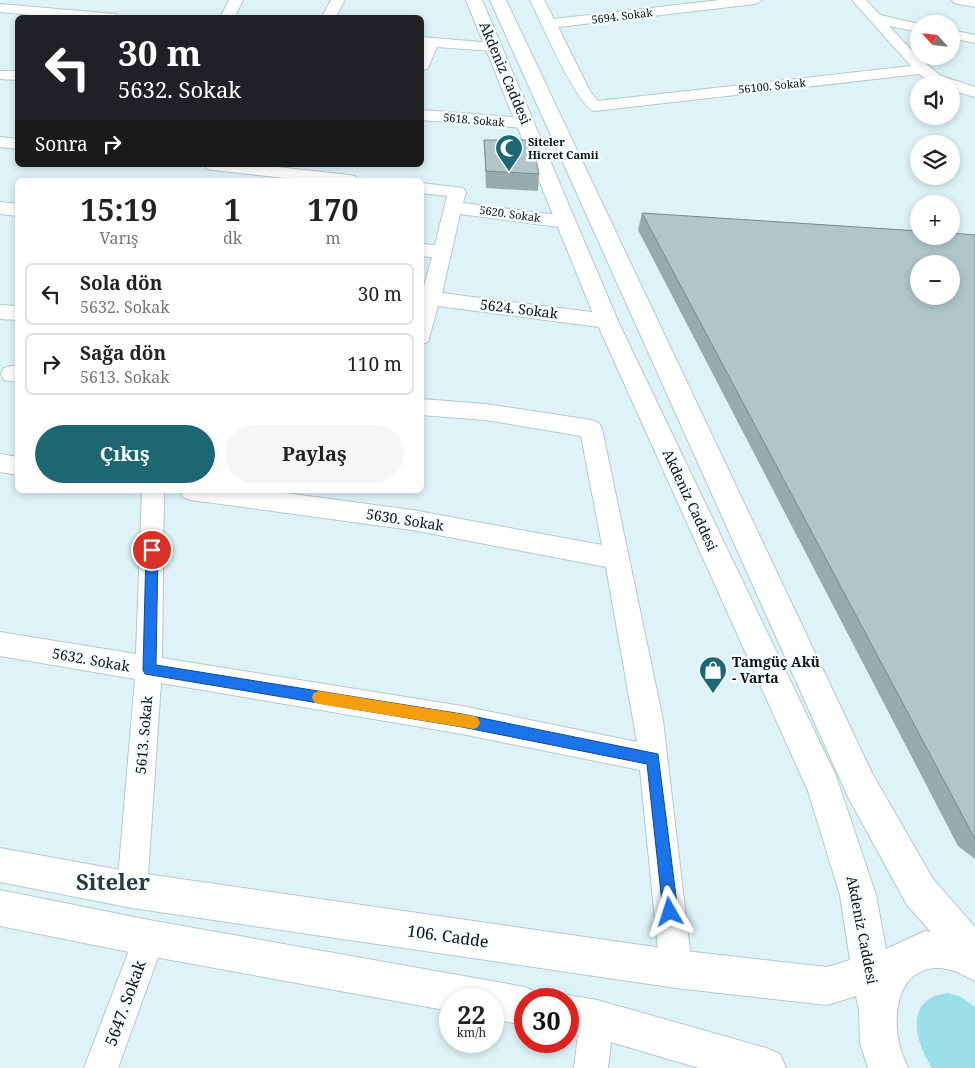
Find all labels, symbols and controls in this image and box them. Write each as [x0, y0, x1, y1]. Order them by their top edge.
street label: 5694. Sokak [590, 4, 654, 27]
north arrow [910, 15, 960, 65]
map controls [910, 15, 960, 305]
street label: Akdeniz Caddesi [475, 18, 536, 128]
text: 30 m [118, 29, 201, 76]
icon: left [35, 35, 100, 100]
text: 5632. Sokak [118, 74, 241, 104]
street label: 56100. Sokak [737, 74, 807, 97]
button: sound [910, 75, 960, 125]
street label: 5618. Sokak [443, 109, 506, 130]
icon: right [98, 130, 126, 158]
text: Sonra [35, 131, 88, 157]
mosque icon: Siteler Hicret Camii [494, 133, 524, 172]
place label: Siteler Hicret Camii [528, 134, 599, 162]
button: layers [910, 135, 960, 185]
text: 15:19 [81, 189, 157, 230]
text: 1 [224, 189, 241, 230]
text: 170 [308, 189, 358, 230]
button: + [910, 195, 960, 245]
street label: 5620. Sokak [479, 202, 542, 225]
text: Varış [100, 227, 138, 249]
text: dk [223, 227, 242, 249]
text: m [325, 227, 341, 249]
button: − [910, 255, 960, 305]
text: Sola dön [80, 270, 162, 296]
icon: left [37, 280, 65, 308]
text: 30 m [358, 281, 402, 307]
street label: 5624. Sokak [479, 294, 560, 323]
text: 5632. Sokak [80, 296, 170, 318]
text: Sağa dön [80, 340, 166, 366]
icon: right [37, 350, 65, 378]
text: 110 m [347, 351, 402, 377]
text: 5613. Sokak [80, 366, 170, 388]
button: Çıkış [35, 425, 215, 483]
button: Paylaş [225, 425, 404, 483]
street label: Akdeniz Caddesi [659, 446, 723, 554]
street label: 5630. Sokak [365, 504, 446, 535]
pin [131, 529, 173, 571]
icon: arrive [138, 536, 166, 564]
street label: 5632. Sokak [51, 643, 132, 676]
place label: Tamgüç Akü - Varta [732, 652, 820, 687]
shop icon: Tamgüç Akü - Varta [698, 655, 728, 694]
street label: 5613. Sokak [131, 694, 156, 775]
district label: Siteler [76, 866, 150, 896]
street label: Akdeniz Caddesi [843, 874, 882, 986]
position arrow [643, 885, 695, 937]
street label: 106. Cadde [406, 919, 490, 953]
street label: 5647. Sokak [99, 957, 151, 1049]
speed limit sign: 30 [514, 988, 579, 1053]
text: 22 [457, 997, 486, 1031]
text: km/h [457, 1024, 486, 1041]

